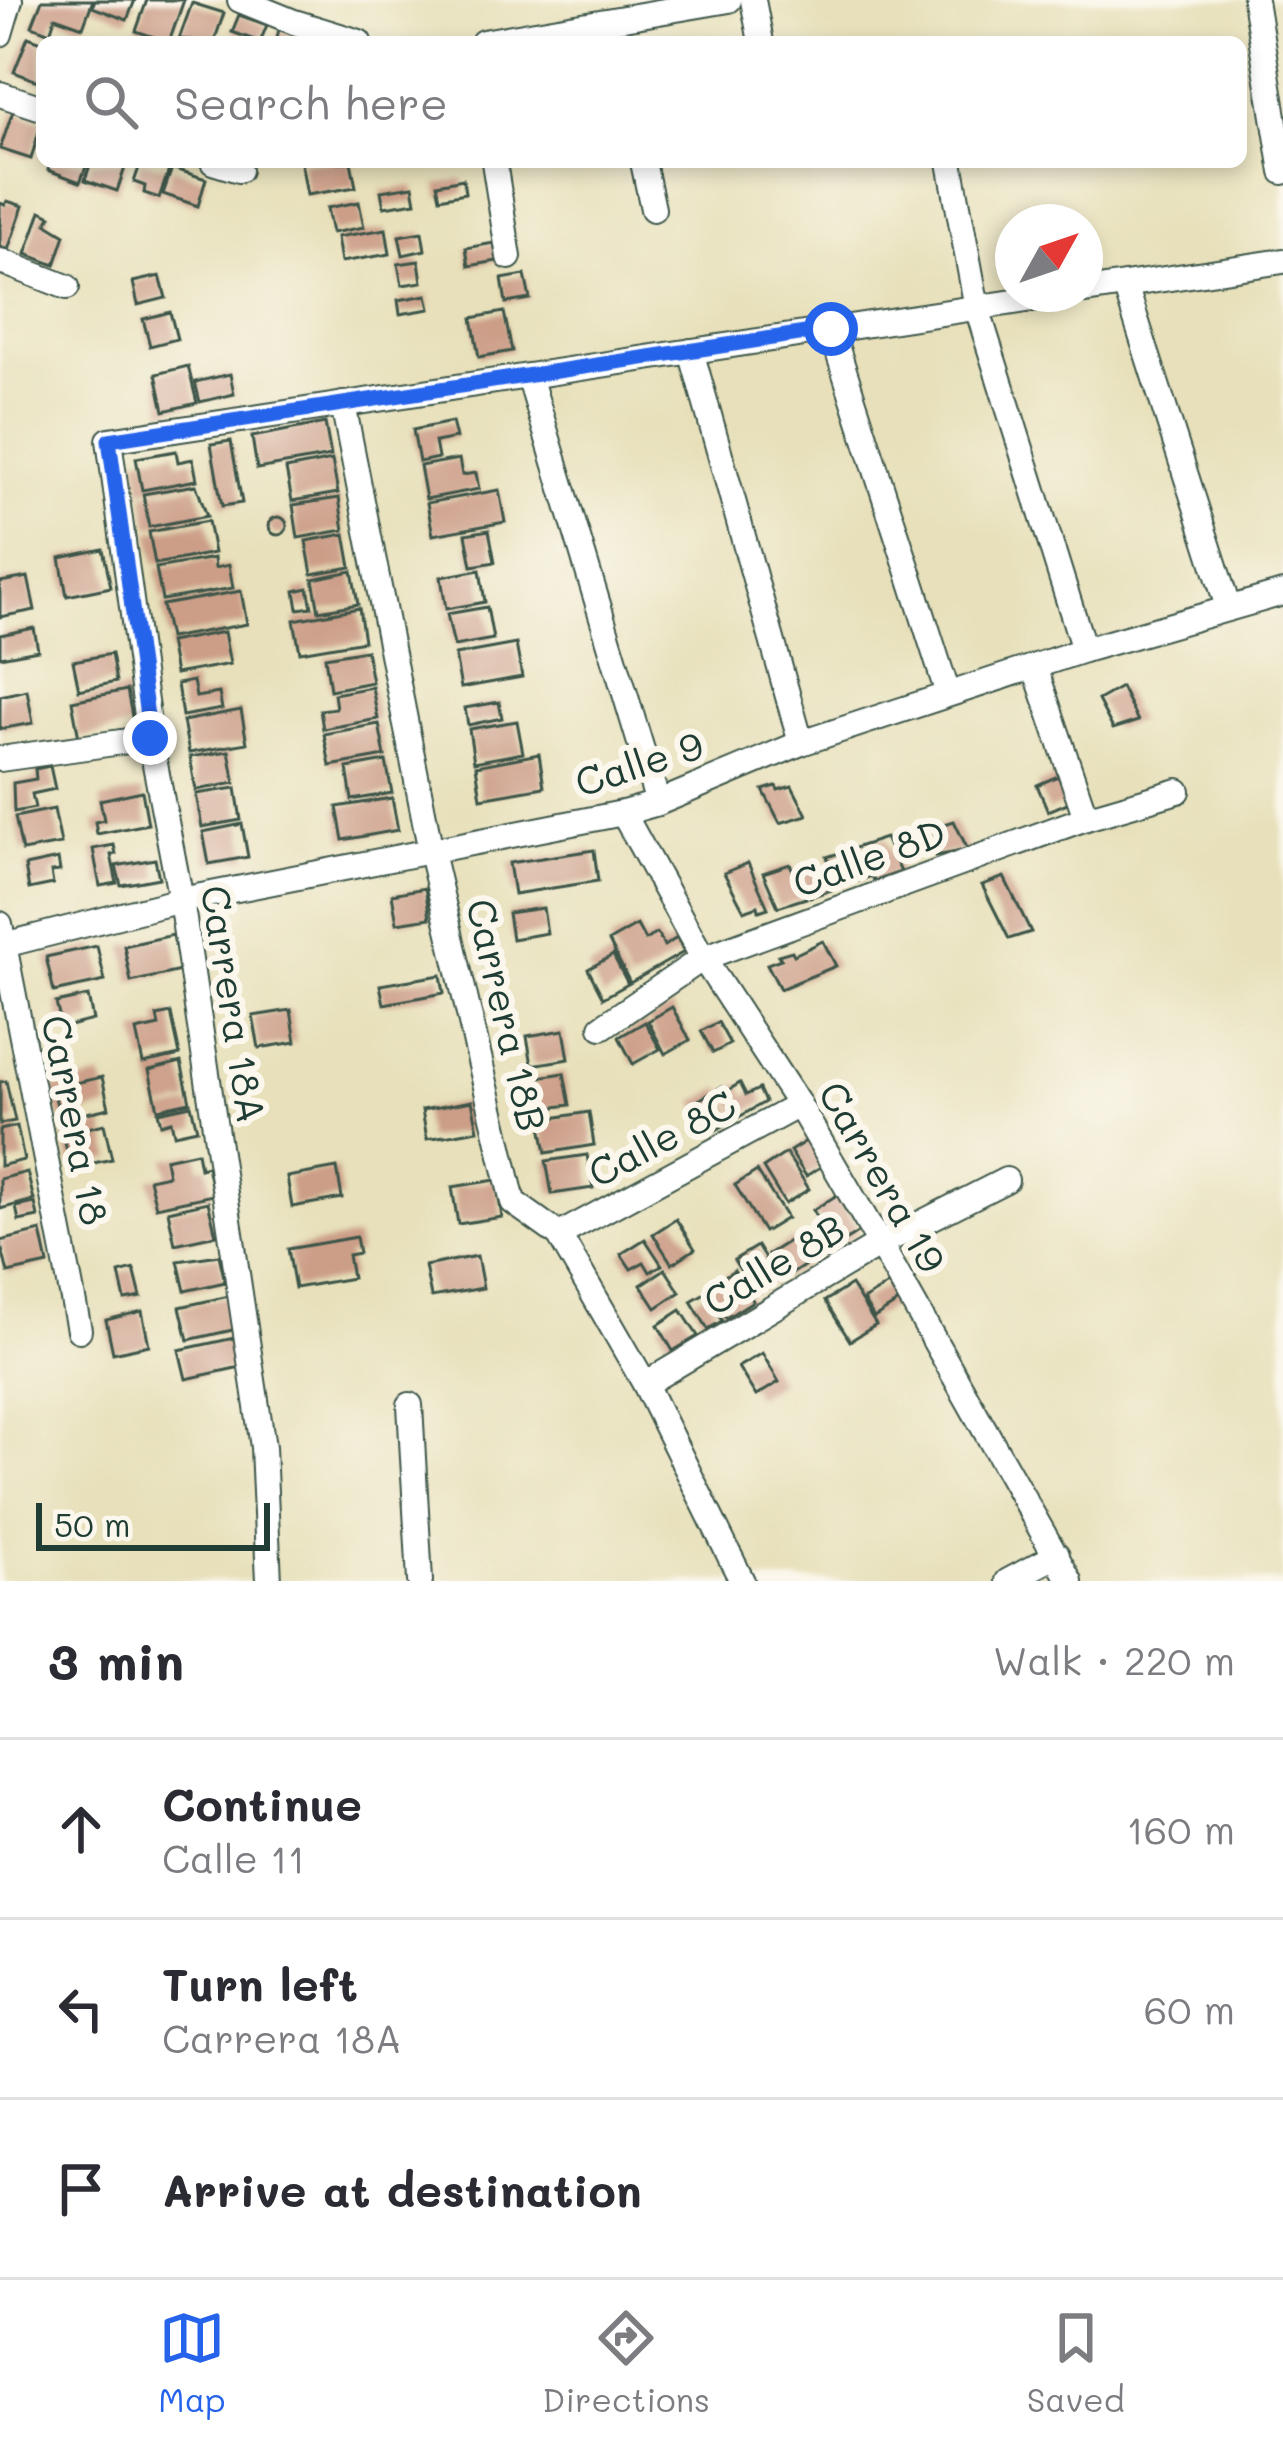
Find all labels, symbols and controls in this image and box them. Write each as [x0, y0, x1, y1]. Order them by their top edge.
search box [36, 36, 1247, 168]
icon: search [78, 69, 144, 135]
text: Search here [174, 73, 448, 131]
north arrow [995, 204, 1103, 312]
route start [804, 302, 858, 356]
route end [123, 711, 177, 765]
street label: Calle 9 [568, 718, 709, 807]
street label: Calle 8D [785, 805, 952, 908]
street label: Carrera 18A [191, 881, 278, 1126]
street label: Carrera 18B [456, 893, 559, 1136]
street label: Carrera 18 [31, 1010, 122, 1229]
street label: Carrera 19 [808, 1072, 958, 1281]
street label: Calle 8C [579, 1078, 744, 1198]
street label: Calle 8B [693, 1202, 853, 1326]
scale bar [36, 1497, 270, 1550]
text: 50 m [54, 1502, 130, 1545]
text: 3 min [48, 1626, 184, 1693]
text: Walk · 220 m [993, 1634, 1235, 1685]
text: Continue [162, 1774, 362, 1832]
icon: ahead [48, 1796, 114, 1862]
text: 160 m [1126, 1803, 1235, 1854]
text: Calle 11 [162, 1832, 305, 1883]
text: Turn left [162, 1954, 358, 2012]
icon: left [48, 1976, 114, 2042]
text: 60 m [1144, 1983, 1235, 2034]
text: Carrera 18A [162, 2012, 402, 2063]
icon: arrive [48, 2156, 114, 2222]
text: Arrive at destination [162, 2160, 642, 2218]
tab: Map [158, 2305, 226, 2420]
tab: Directions [542, 2305, 710, 2420]
tab: Saved [1027, 2305, 1125, 2420]

